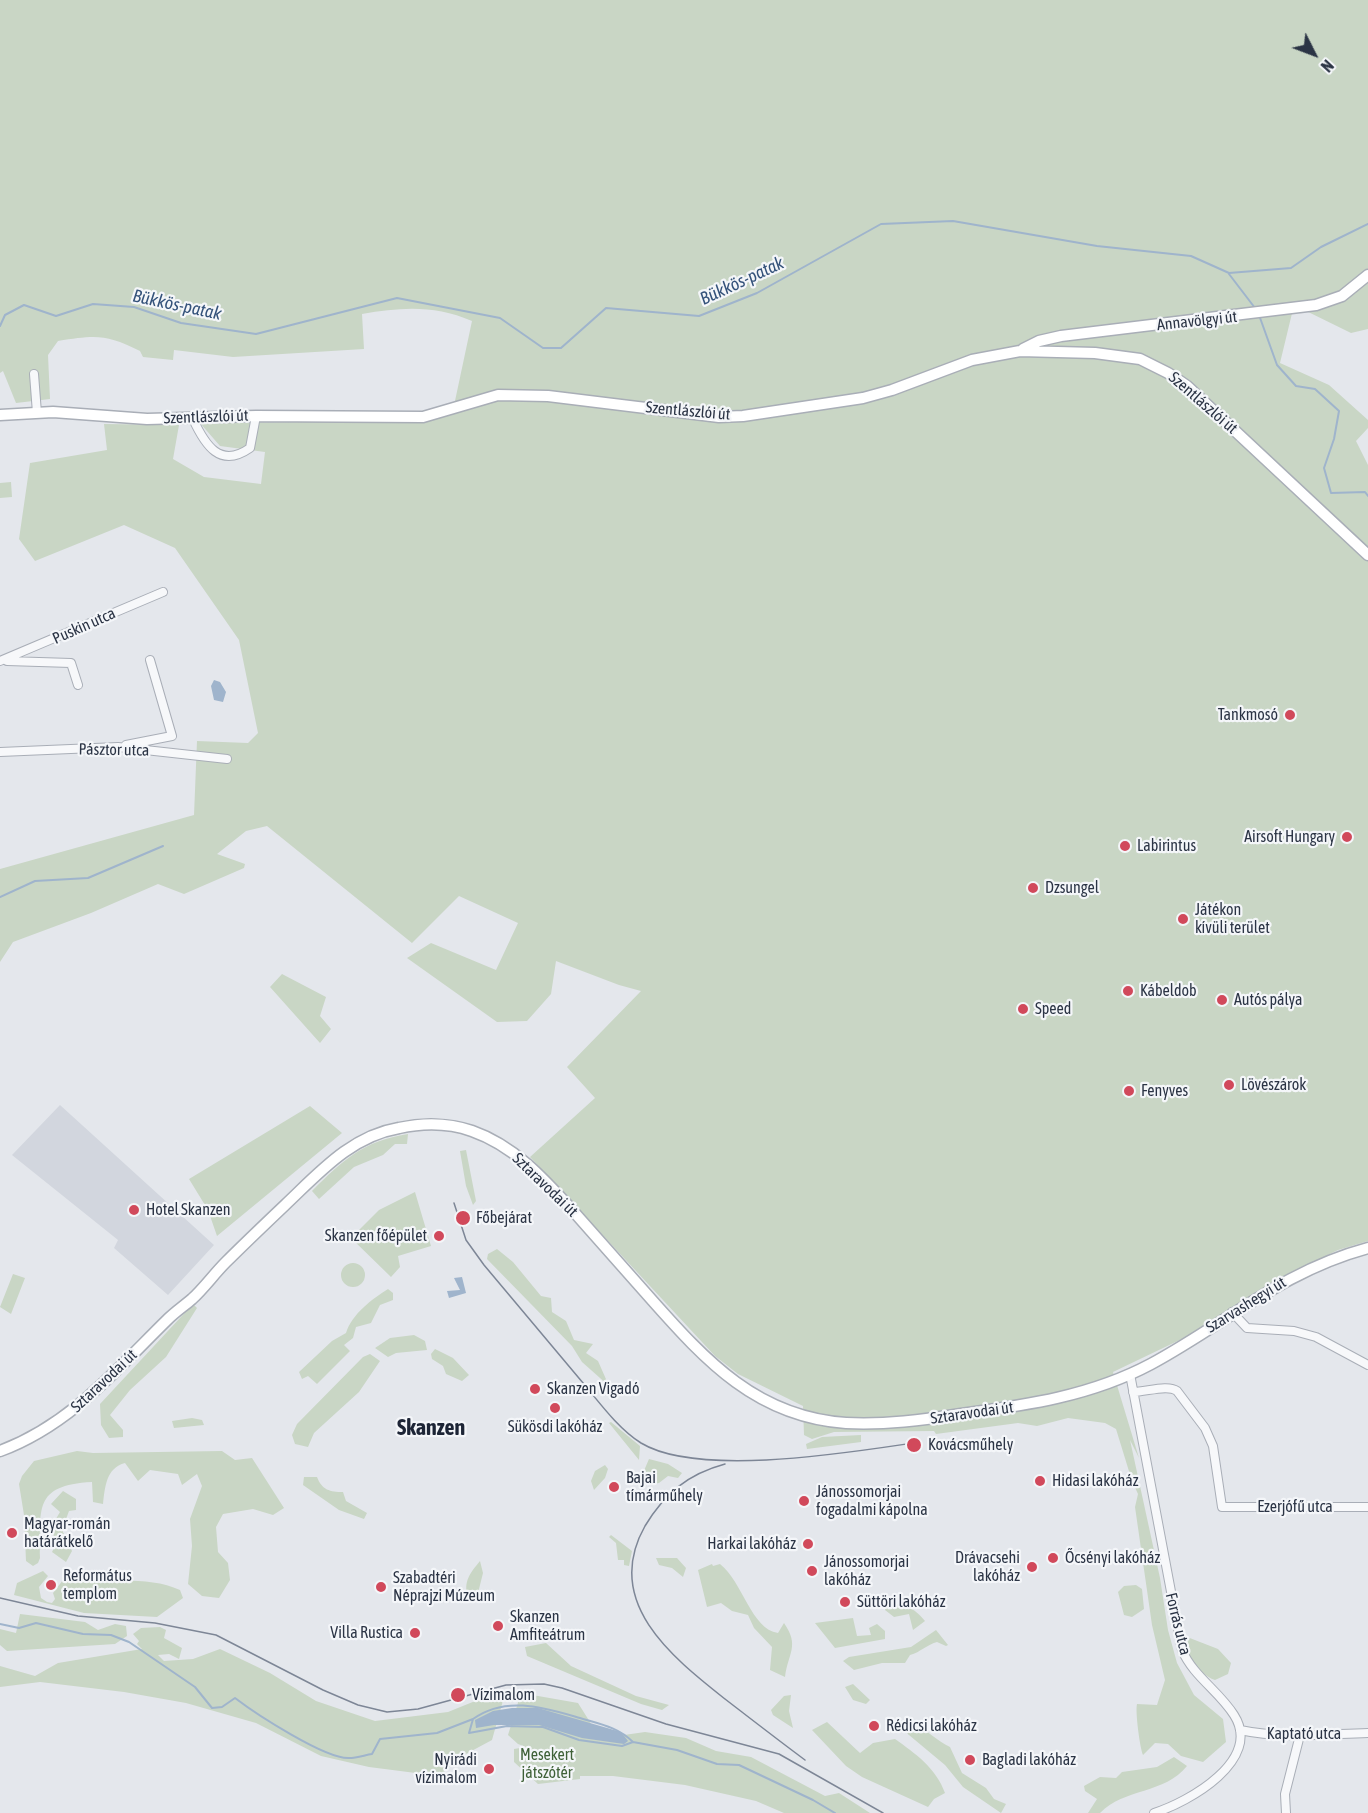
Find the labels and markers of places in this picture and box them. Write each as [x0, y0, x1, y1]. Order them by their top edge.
place label: Tankmosó [1218, 705, 1278, 725]
marker: Tankmosó [1283, 708, 1297, 722]
place label: Airsoft Hungary [1244, 827, 1335, 847]
marker: Airsoft Hungary [1340, 830, 1354, 844]
place label: Labirintus [1137, 836, 1196, 856]
marker: Labirintus [1118, 839, 1132, 853]
place label: Dzsungel [1045, 878, 1099, 898]
marker: Dzsungel [1026, 881, 1040, 895]
place label: Játékon kívüli terület [1195, 900, 1270, 938]
marker: Játékon kívüli terület [1176, 912, 1190, 926]
place label: Kábeldob [1140, 981, 1197, 1001]
marker: Kábeldob [1121, 984, 1135, 998]
place label: Autós pálya [1234, 990, 1302, 1010]
marker: Autós pálya [1215, 993, 1229, 1007]
place label: Speed [1035, 999, 1071, 1019]
marker: Speed [1016, 1002, 1030, 1016]
place label: Lövészárok [1241, 1075, 1306, 1095]
marker: Lövészárok [1222, 1078, 1236, 1092]
place label: Fenyves [1141, 1081, 1188, 1101]
marker: Fenyves [1122, 1084, 1136, 1098]
place label: Hotel Skanzen [146, 1200, 231, 1220]
marker: Hotel Skanzen [127, 1203, 141, 1217]
place label: Főbejárat [476, 1208, 532, 1228]
marker: Főbejárat [454, 1209, 472, 1227]
place label: Skanzen főépület [325, 1226, 427, 1246]
marker: Skanzen főépület [432, 1229, 446, 1243]
place label: Skanzen Vigadó [547, 1379, 639, 1399]
marker: Skanzen Vigadó [528, 1382, 542, 1396]
marker: Sükösdi lakóház [548, 1401, 562, 1415]
place label: Sükösdi lakóház [508, 1417, 602, 1437]
place label: Kovácsműhely [928, 1435, 1013, 1455]
marker: Kovácsműhely [905, 1436, 923, 1454]
place label: Bajai tímárműhely [626, 1468, 703, 1506]
place label: Hidasi lakóház [1052, 1471, 1138, 1491]
marker: Hidasi lakóház [1033, 1474, 1047, 1488]
marker: Bajai tímárműhely [607, 1480, 621, 1494]
place label: Jánossomorjai fogadalmi kápolna [816, 1482, 928, 1520]
marker: Jánossomorjai fogadalmi kápolna [797, 1494, 811, 1508]
place label: Magyar-román határátkelő [24, 1514, 111, 1552]
marker: Magyar-román határátkelő [5, 1526, 19, 1540]
place label: Harkai lakóház [707, 1534, 796, 1554]
marker: Harkai lakóház [801, 1537, 815, 1551]
place label: Drávacsehi lakóház [955, 1548, 1020, 1586]
place label: Őcsényi lakóház [1065, 1548, 1160, 1568]
marker: Őcsényi lakóház [1046, 1551, 1060, 1565]
place label: Jánossomorjai lakóház [824, 1552, 909, 1590]
marker: Drávacsehi lakóház [1025, 1560, 1039, 1574]
marker: Jánossomorjai lakóház [805, 1564, 819, 1578]
place label: Református templom [63, 1566, 132, 1604]
place label: Szabadtéri Néprajzi Múzeum [393, 1568, 495, 1606]
marker: Református templom [44, 1578, 58, 1592]
marker: Szabadtéri Néprajzi Múzeum [374, 1580, 388, 1594]
place label: Süttöri lakóház [857, 1592, 945, 1612]
marker: Süttöri lakóház [838, 1595, 852, 1609]
place label: Skanzen Amfiteátrum [510, 1607, 585, 1645]
marker: Skanzen Amfiteátrum [491, 1619, 505, 1633]
place label: Villa Rustica [330, 1623, 403, 1643]
marker: Villa Rustica [408, 1626, 422, 1640]
place label: Vízimalom [472, 1685, 535, 1705]
marker: Vízimalom [449, 1686, 467, 1704]
place label: Rédicsi lakóház [886, 1716, 977, 1736]
marker: Rédicsi lakóház [867, 1719, 881, 1733]
place label: Nyirádi vízimalom [415, 1750, 477, 1788]
place label: Bagladi lakóház [982, 1750, 1076, 1770]
marker: Bagladi lakóház [963, 1753, 977, 1767]
marker: Nyirádi vízimalom [482, 1762, 496, 1776]

